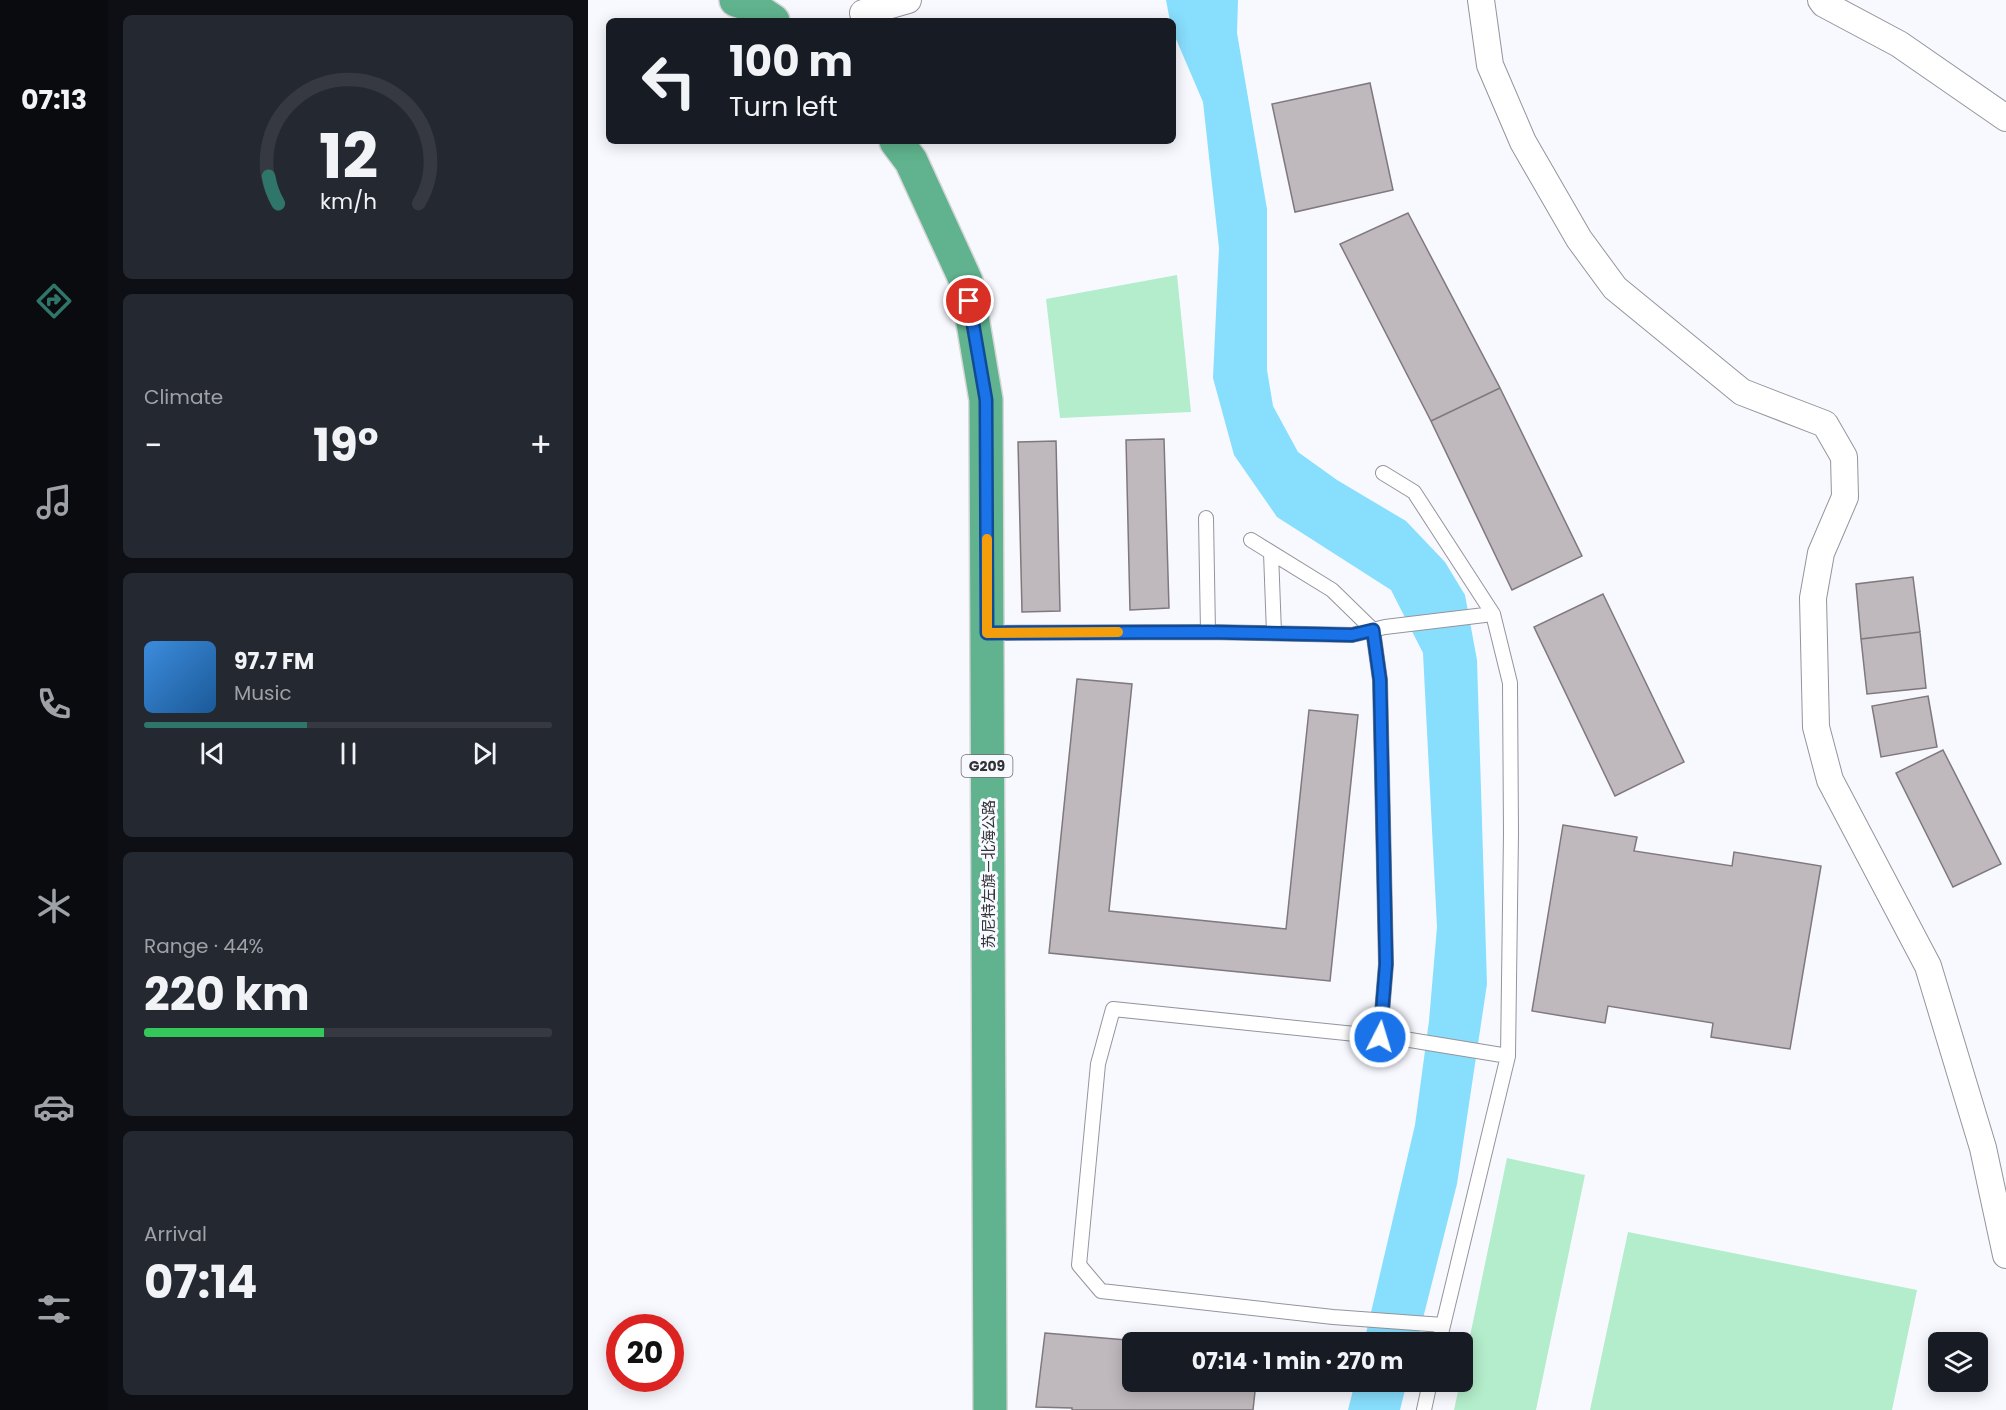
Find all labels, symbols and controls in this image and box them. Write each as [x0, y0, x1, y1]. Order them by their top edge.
text: 100 m [729, 32, 853, 91]
icon: left [630, 42, 708, 120]
text: 07:13 [21, 81, 87, 118]
text: Turn left [729, 88, 838, 125]
text: 12 [318, 112, 378, 200]
text: km/h [319, 186, 377, 217]
pin [943, 275, 994, 326]
icon: directions [33, 280, 75, 322]
icon: arrive [952, 284, 985, 317]
text: Climate [144, 383, 223, 411]
text: 19° [313, 414, 379, 477]
text: − [144, 422, 162, 469]
text: + [529, 422, 552, 469]
icon: music [33, 481, 75, 523]
text: 97.7 FM [234, 646, 314, 677]
text: Music [234, 679, 292, 707]
icon: phone [33, 683, 75, 725]
icon: previous [196, 737, 229, 770]
icon: pause [332, 737, 365, 770]
icon: next [468, 737, 501, 770]
road number: G209 [962, 755, 1012, 777]
street label: 苏尼特左旗—北海公路 [978, 800, 999, 948]
icon: climate [33, 885, 75, 927]
text: Range · 44% [144, 932, 264, 960]
text: 220 km [144, 963, 310, 1026]
position arrow [1348, 1005, 1412, 1069]
icon: car [33, 1086, 75, 1128]
text: Arrival [144, 1220, 207, 1248]
text: 07:14 [144, 1251, 258, 1314]
icon: filters [33, 1288, 75, 1330]
speed limit sign: 20 [606, 1314, 684, 1392]
map controls [1928, 1332, 1988, 1392]
button: layers [1928, 1332, 1988, 1392]
text: 07:14 · 1 min · 270 m [1192, 1346, 1403, 1377]

